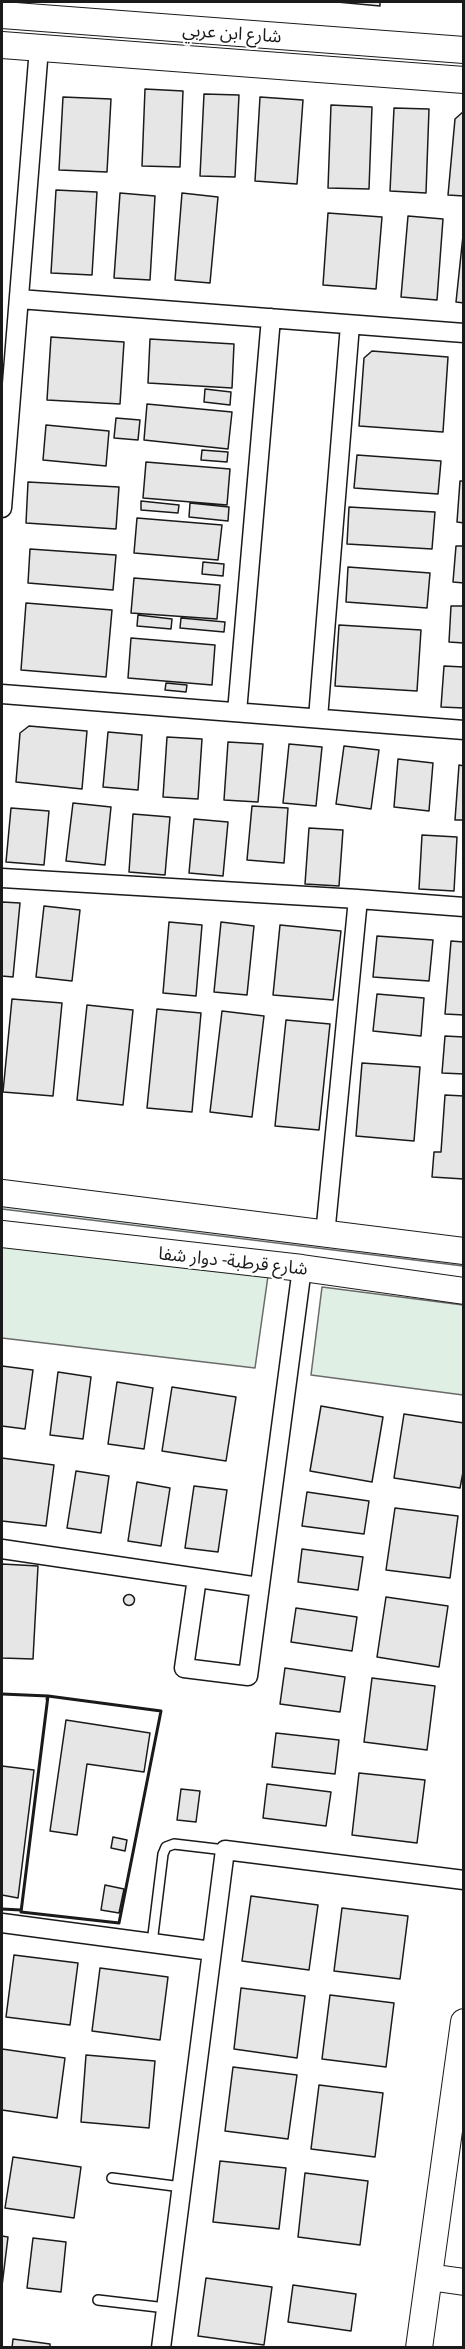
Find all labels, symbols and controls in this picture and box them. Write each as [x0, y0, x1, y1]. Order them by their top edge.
street label: شارع ابن عربي [182, 19, 282, 47]
street label: شارع قرطبة- دوار شفا [157, 1242, 309, 1280]

